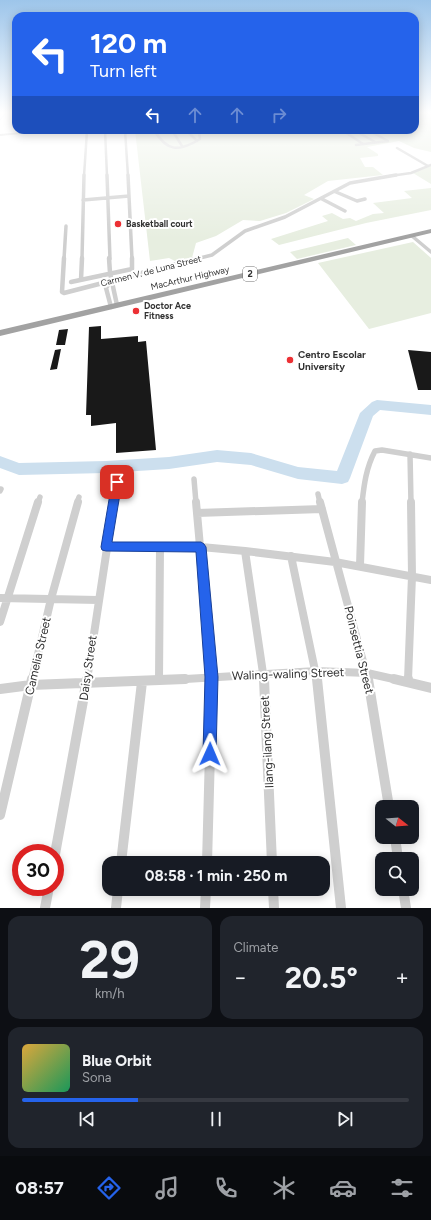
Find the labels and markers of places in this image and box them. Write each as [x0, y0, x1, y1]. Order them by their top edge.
place label: Basketball court [126, 218, 193, 229]
marker: Basketball court [113, 219, 123, 229]
place label: Doctor Ace Fitness [144, 300, 191, 321]
marker: Doctor Ace Fitness [131, 306, 141, 316]
place label: Centro Escolar University [298, 348, 366, 373]
marker: Centro Escolar University [285, 355, 295, 365]
pin [100, 465, 134, 499]

